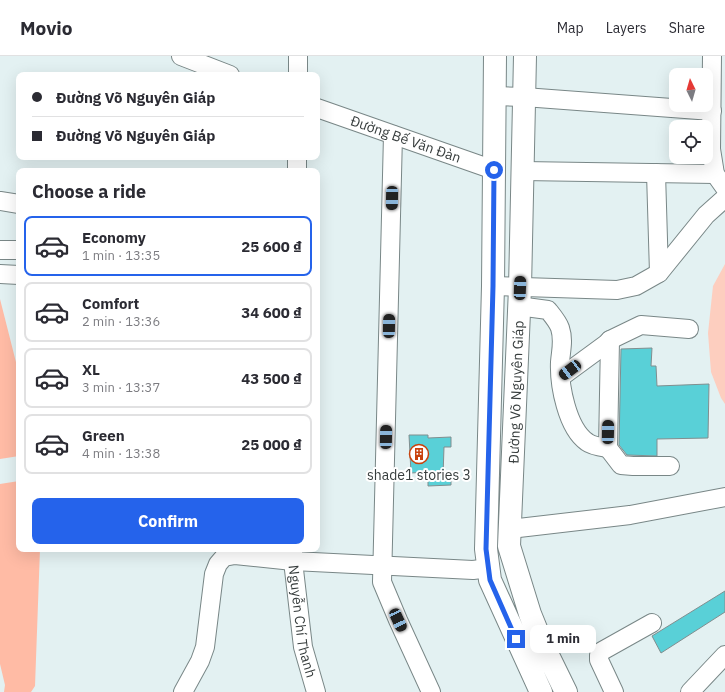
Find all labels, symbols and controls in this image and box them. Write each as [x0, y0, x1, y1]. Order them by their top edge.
text: Movio [20, 16, 73, 40]
text: Map [557, 19, 584, 37]
text: Layers [606, 19, 647, 37]
text: Share [669, 19, 705, 37]
north arrow [669, 68, 713, 112]
map controls [669, 68, 713, 164]
text: Đường Võ Nguyên Giáp [56, 88, 215, 107]
street label: Đường Bế Văn Đàn [348, 111, 463, 167]
button: locate [669, 120, 713, 164]
text: Đường Võ Nguyên Giáp [56, 126, 215, 145]
route start [485, 161, 503, 179]
text: Choose a ride [32, 180, 146, 203]
car [386, 186, 398, 210]
icon: car [34, 228, 70, 264]
text: Economy [82, 228, 146, 247]
text: 25 600 ₫ [241, 237, 302, 256]
text: 1 min · 13:35 [82, 247, 160, 264]
car [514, 276, 526, 300]
icon: car [34, 294, 70, 330]
text: Comfort [82, 294, 139, 313]
text: 34 600 ₫ [241, 303, 302, 322]
text: 2 min · 13:36 [82, 313, 160, 330]
car [383, 314, 395, 338]
street label: Đường Võ Nguyên Giáp [505, 320, 527, 464]
car [557, 358, 583, 382]
icon: car [34, 360, 70, 396]
text: XL [82, 360, 100, 379]
text: 43 500 ₫ [241, 369, 302, 388]
text: 3 min · 13:37 [82, 379, 160, 396]
car [602, 420, 614, 444]
car [380, 425, 392, 449]
icon: car [34, 426, 70, 462]
text: Green [82, 426, 125, 445]
text: 25 000 ₫ [241, 435, 302, 454]
building icon: shade1 stories 3 [408, 443, 430, 465]
text: 4 min · 13:38 [82, 445, 160, 462]
place label: shade1 stories 3 [367, 466, 471, 484]
button: Confirm [32, 498, 304, 544]
street label: Nguyễn Chí Thanh [285, 564, 320, 680]
car [387, 607, 409, 633]
callout: 1 min [530, 625, 596, 653]
route end [507, 630, 525, 648]
text: 1 min [546, 630, 580, 647]

